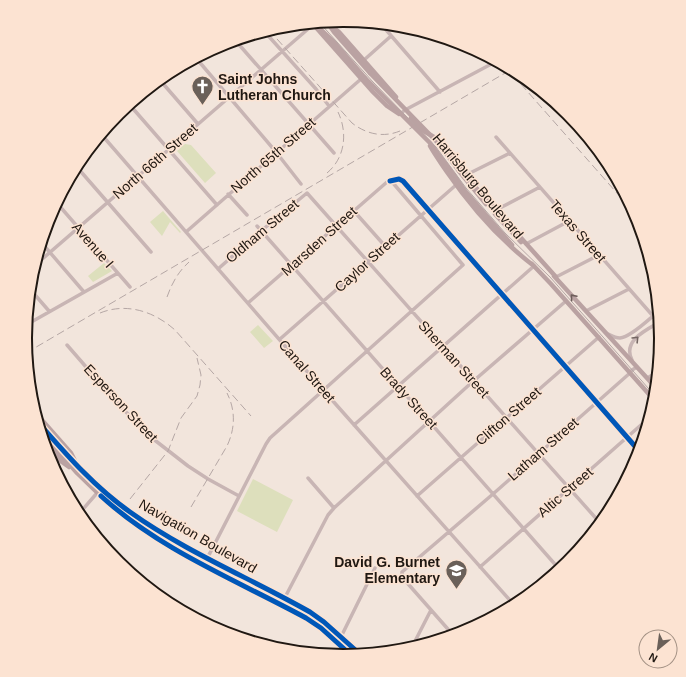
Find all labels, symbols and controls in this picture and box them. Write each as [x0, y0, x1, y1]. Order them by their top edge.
place label: Saint Johns Lutheran Church [218, 71, 331, 103]
church icon: Saint Johns Lutheran Church [189, 74, 215, 107]
street label: North 65th Street [228, 114, 319, 196]
street label: North 66th Street [110, 120, 201, 202]
street label: Harrisburg Boulevard [429, 130, 527, 242]
street label: Oldham Street [222, 196, 302, 266]
street label: Texas Street [546, 196, 610, 266]
street label: Marsden Street [278, 203, 360, 279]
street label: Avenue I [69, 219, 117, 271]
street label: Caylor Street [331, 229, 403, 295]
one-way arrow [570, 294, 578, 302]
street label: Sherman Street [415, 317, 493, 401]
street label: Canal Street [275, 336, 339, 406]
one-way arrow [632, 336, 639, 344]
street label: Esperson Street [81, 361, 161, 445]
street label: Brady Street [377, 364, 441, 432]
street label: Clifton Street [472, 383, 544, 449]
street label: Latham Street [505, 414, 582, 484]
street label: Altic Street [534, 464, 596, 520]
street label: Navigation Boulevard [136, 496, 260, 576]
place label: David G. Burnet Elementary [334, 554, 440, 586]
school or university icon: David G. Burnet Elementary [443, 557, 469, 590]
north arrow [638, 629, 678, 669]
text: N [647, 651, 660, 665]

